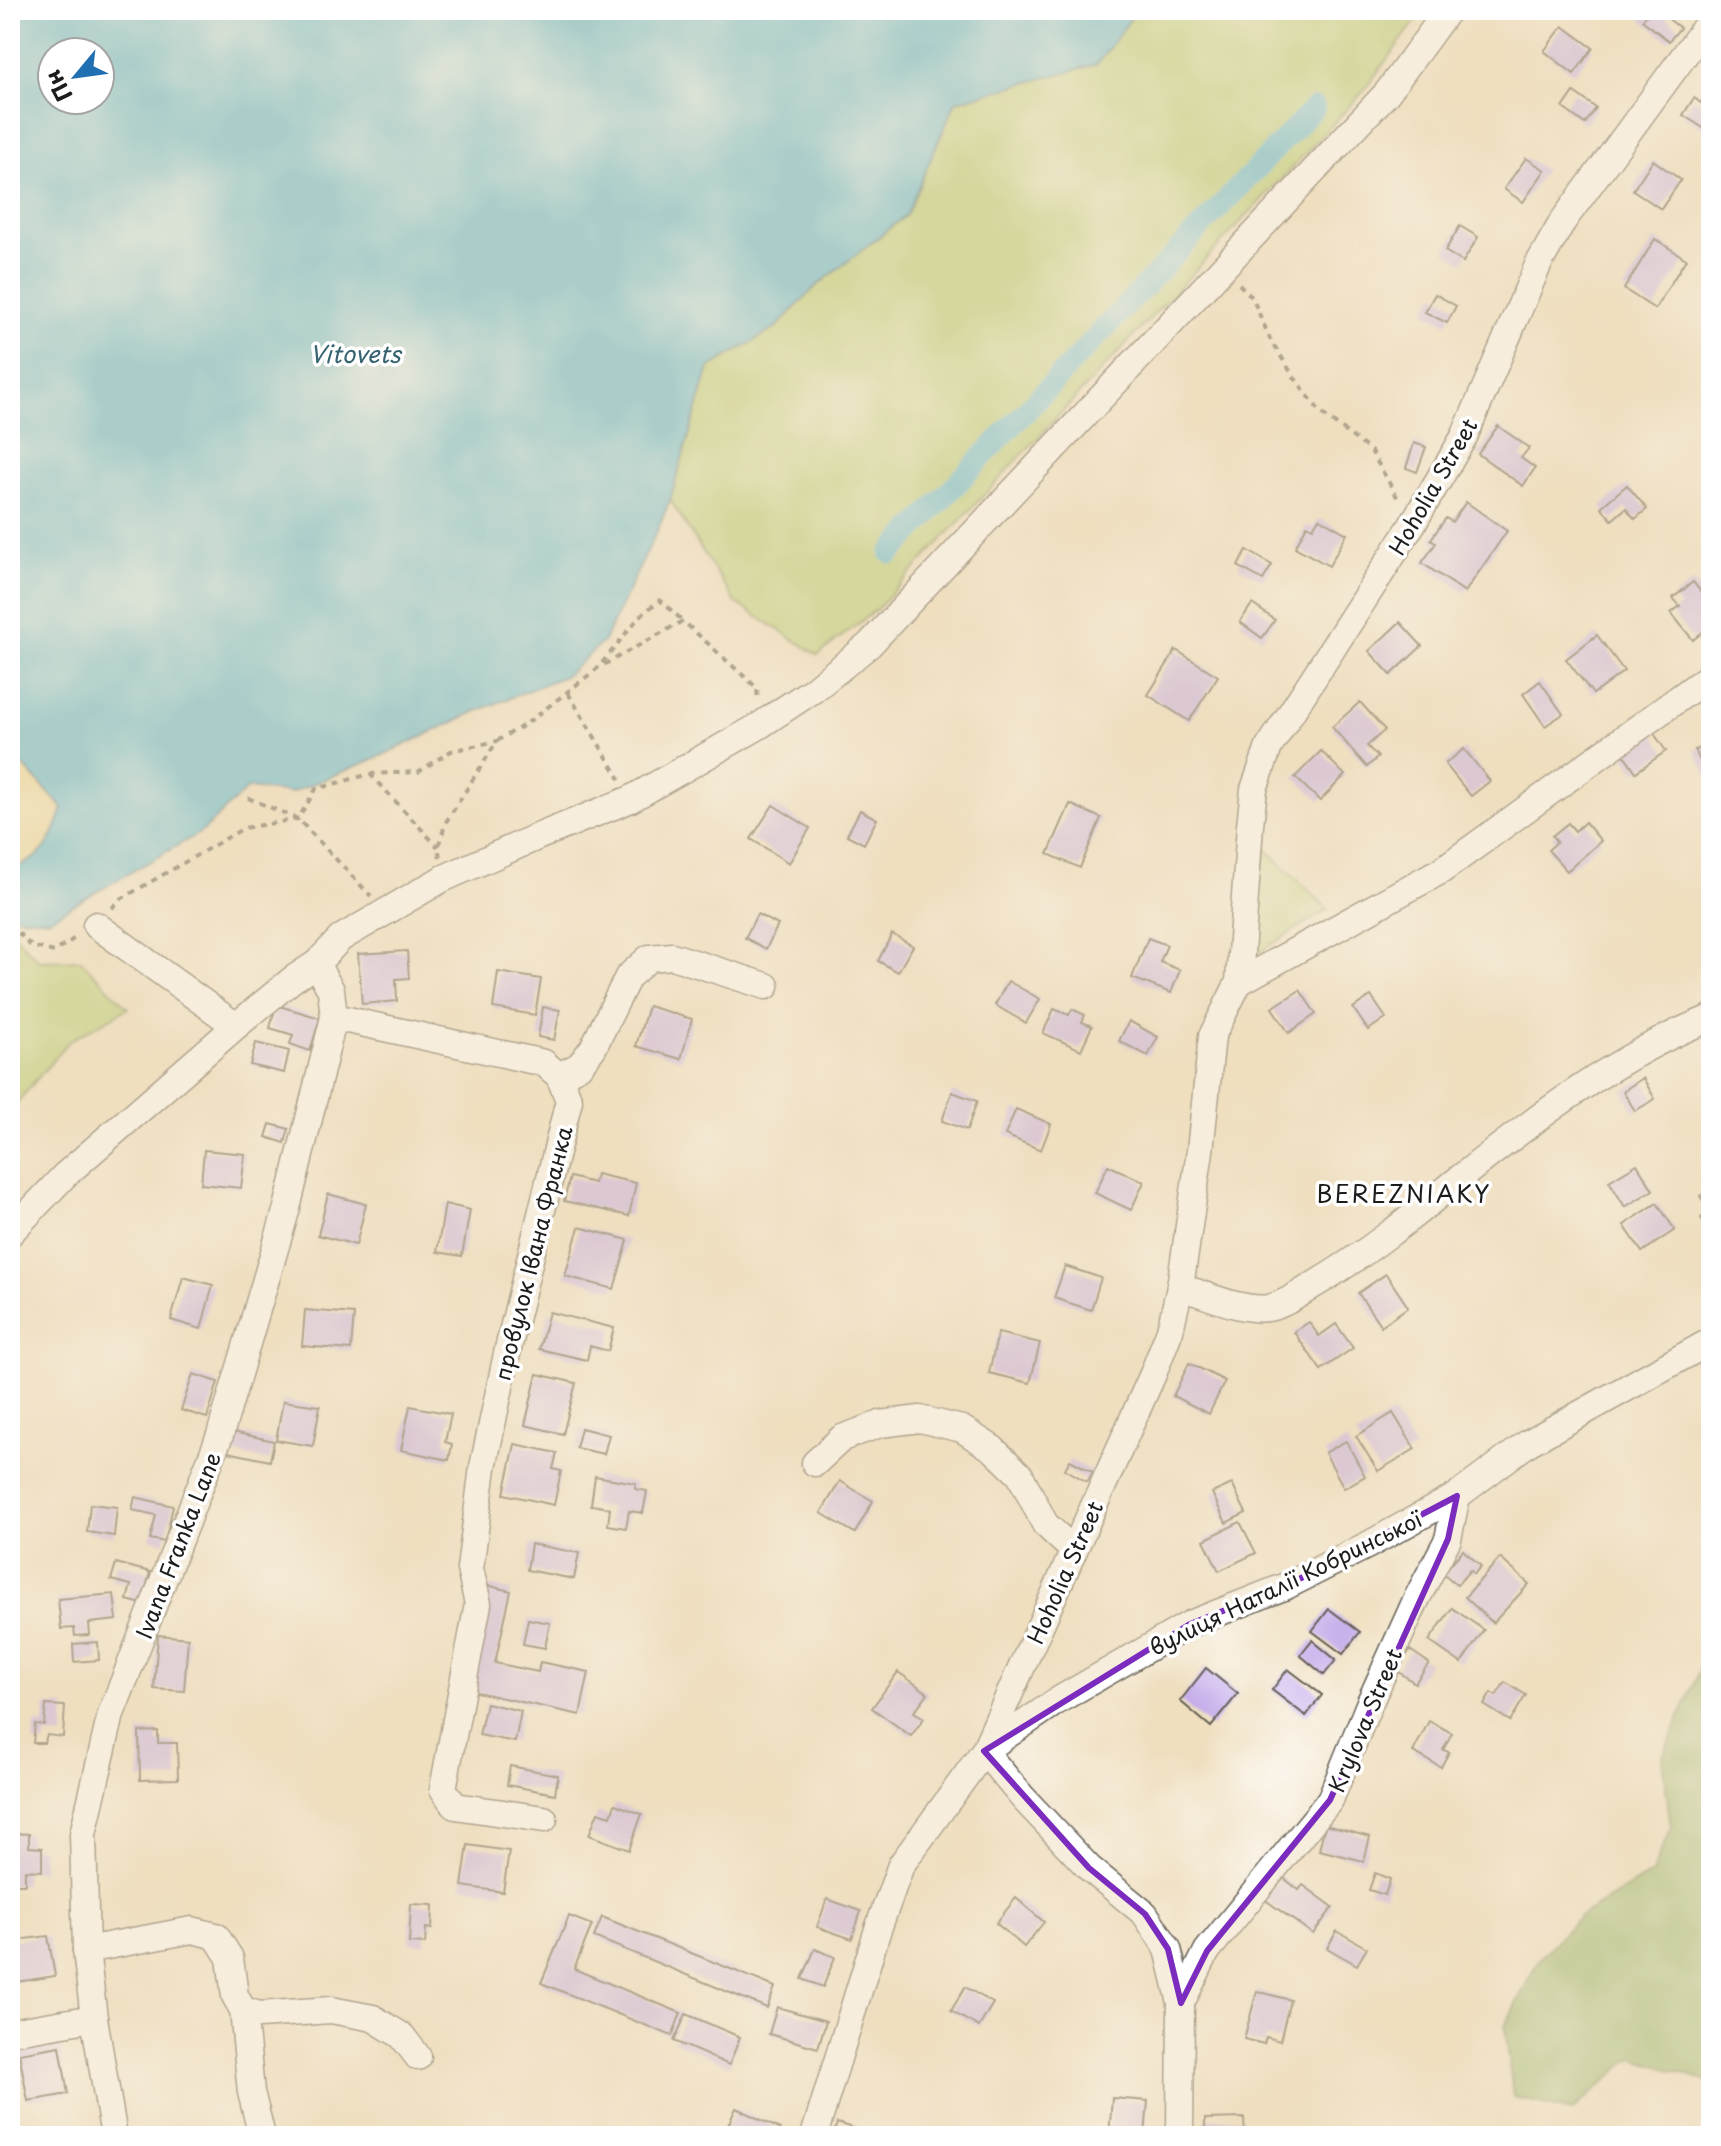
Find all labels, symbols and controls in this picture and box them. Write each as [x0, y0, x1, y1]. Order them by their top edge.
north arrow [36, 36, 116, 116]
text: Пн [35, 64, 79, 108]
water label: Vitovets [309, 335, 403, 371]
street label: Hoholia Street [1379, 411, 1485, 561]
street label: провулок Івана Франка [484, 1122, 580, 1384]
district label: BEREZNIAKY [1317, 1175, 1491, 1211]
street label: Ivana Franka Lane [126, 1447, 228, 1643]
street label: Hoholia Street [1018, 1495, 1110, 1649]
street label: вулиця Наталії Кобринської [1143, 1501, 1428, 1663]
street label: Krylova Street [1319, 1643, 1409, 1797]

